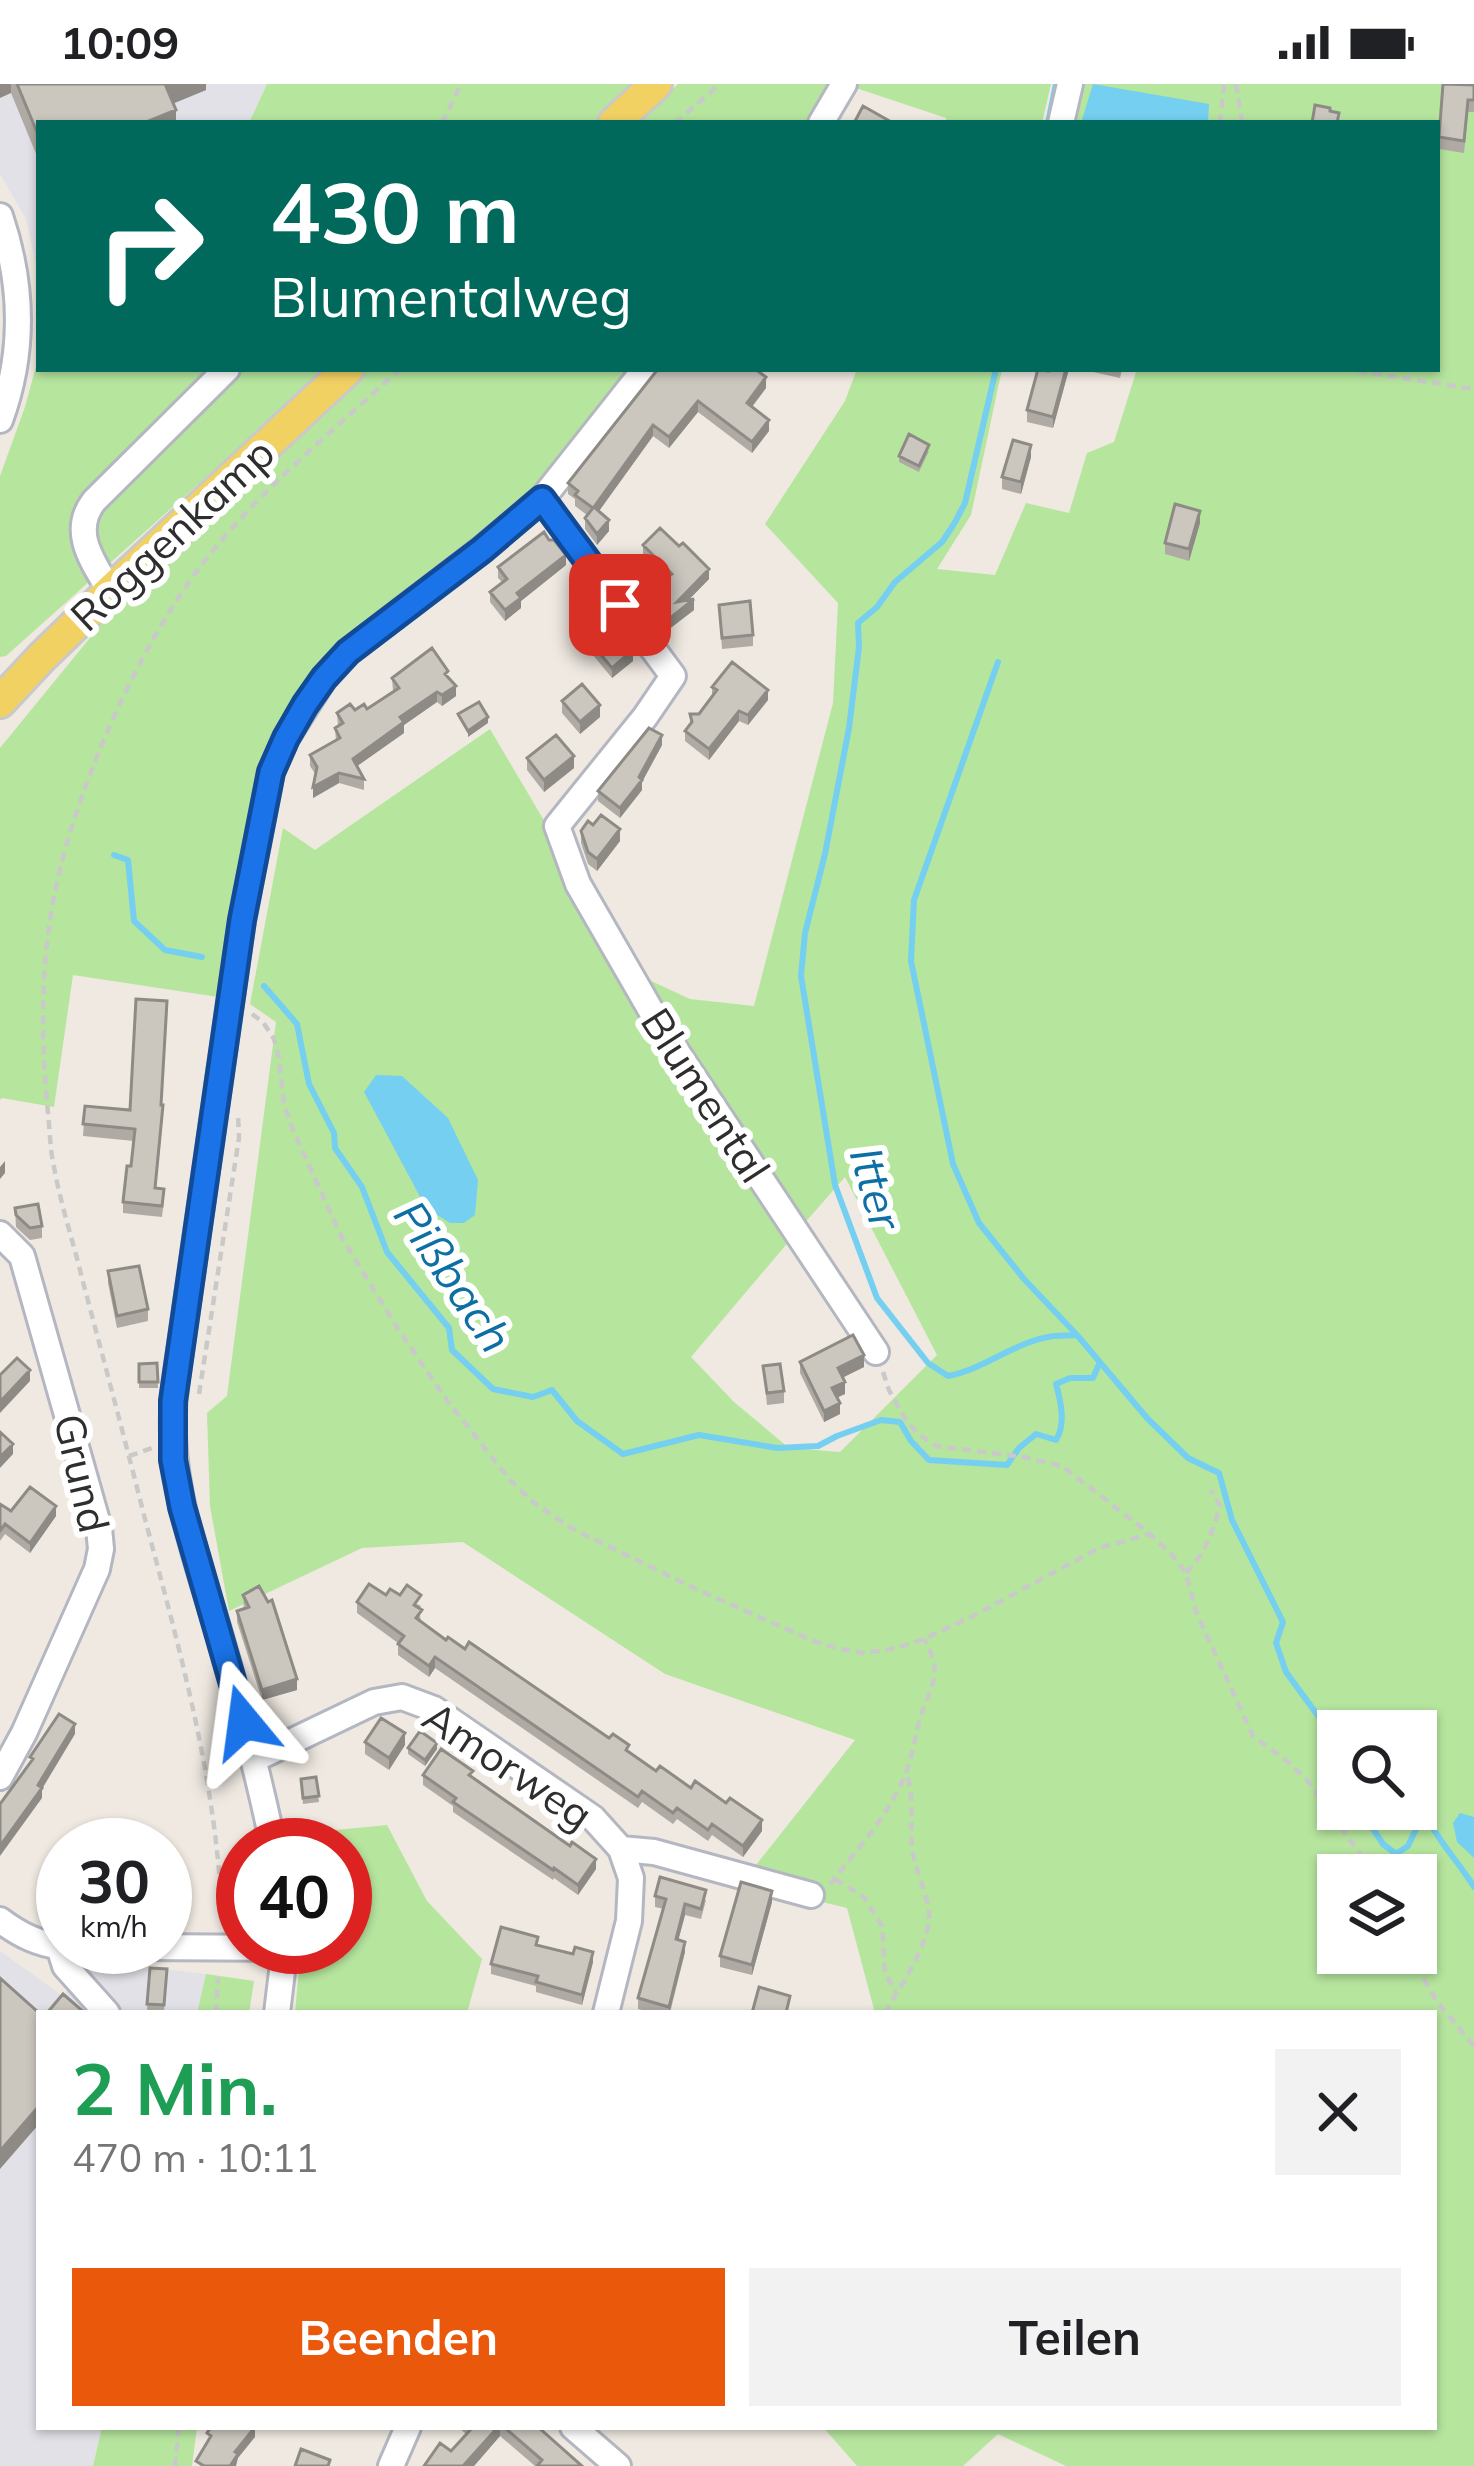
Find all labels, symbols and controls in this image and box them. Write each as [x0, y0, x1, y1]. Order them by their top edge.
text: 10:09 [60, 14, 179, 70]
text: 430 m [270, 159, 520, 264]
icon: right [72, 168, 228, 324]
text: Blumentalweg [270, 263, 632, 331]
street label: Roggenkamp [59, 426, 285, 642]
pin [569, 554, 671, 656]
icon: arrive [587, 572, 653, 638]
street label: Blumental [630, 998, 782, 1192]
water label: Itter [839, 1140, 916, 1237]
water label: Pißbach [383, 1189, 525, 1363]
street label: Grund [43, 1409, 121, 1537]
position arrow [181, 1659, 307, 1785]
street label: Amorweg [413, 1689, 603, 1841]
map controls [1317, 1710, 1437, 1974]
button: search [1317, 1710, 1437, 1830]
speed limit sign: 40 [216, 1818, 372, 1974]
text: 30 [78, 1843, 150, 1918]
button: layers [1317, 1854, 1437, 1974]
text: km/h [80, 1907, 148, 1945]
text: 2 Min. [72, 2043, 278, 2133]
button: close [1275, 2049, 1401, 2175]
text: 470 m · 10:11 [72, 2133, 318, 2182]
button: Beenden [72, 2268, 725, 2406]
button: Teilen [749, 2268, 1401, 2406]

